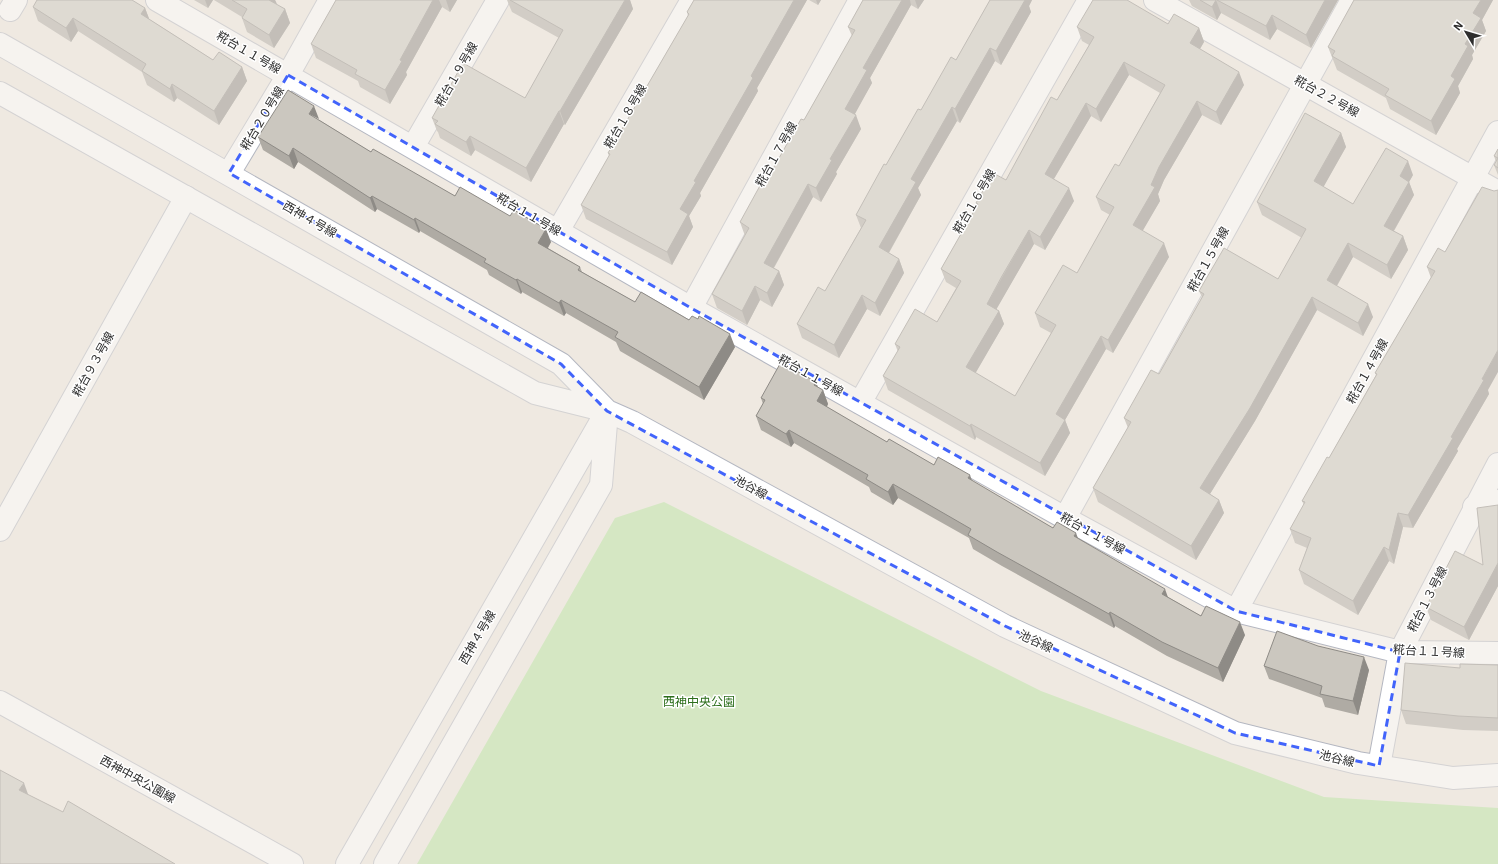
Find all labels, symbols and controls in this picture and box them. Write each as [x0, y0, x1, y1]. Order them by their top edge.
north arrow [1446, 12, 1486, 52]
text: N [1450, 18, 1466, 33]
street label: 糀台１１号線 [214, 28, 284, 76]
street label: 糀台１９号線 [432, 39, 480, 109]
street label: 糀台２２号線 [1292, 72, 1362, 120]
street label: 糀台１８号線 [601, 81, 649, 151]
street label: 糀台２０号線 [237, 83, 287, 153]
street label: 糀台１７号線 [752, 119, 800, 189]
street label: 糀台１６号線 [950, 166, 998, 236]
street label: 糀台１１号線 [494, 190, 564, 238]
street label: 西神４号線 [280, 198, 340, 240]
street label: 糀台１５号線 [1184, 224, 1232, 294]
street label: 糀台９３号線 [69, 329, 117, 399]
street label: 糀台１４号線 [1343, 336, 1391, 406]
street label: 糀台１１号線 [776, 351, 846, 399]
street label: 池谷線 [732, 472, 770, 502]
street label: 糀台１１号線 [1058, 509, 1128, 557]
street label: 糀台１３号線 [1404, 564, 1450, 634]
street label: 西神４号線 [456, 607, 498, 667]
street label: 池谷線 [1017, 627, 1055, 655]
street label: 糀台１１号線 [1393, 642, 1465, 660]
park label: 西神中央公園 [663, 694, 735, 709]
street label: 池谷線 [1318, 746, 1356, 770]
street label: 西神中央公園線 [98, 752, 178, 806]

